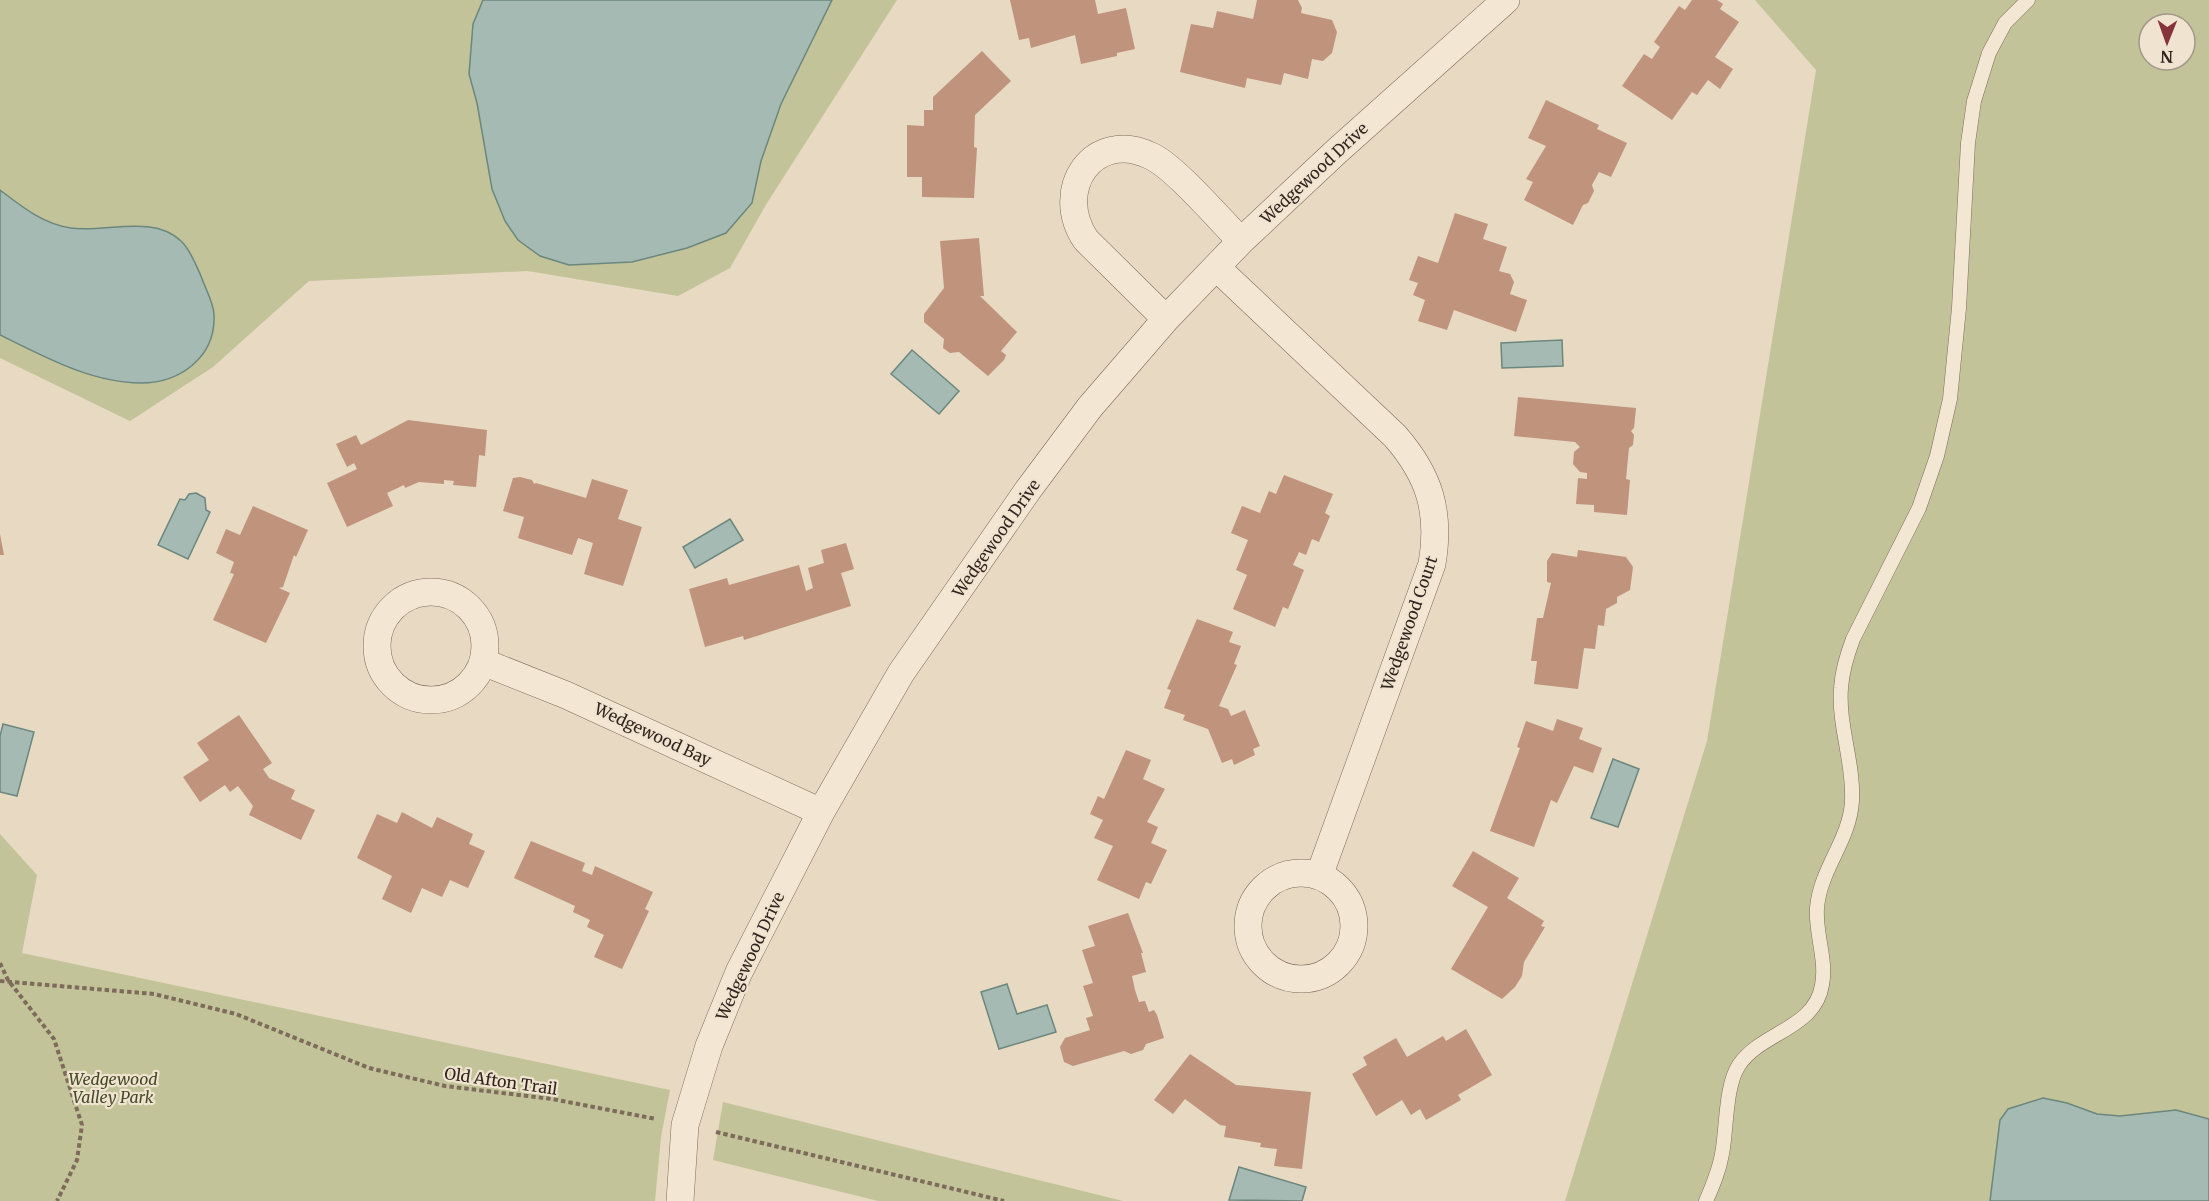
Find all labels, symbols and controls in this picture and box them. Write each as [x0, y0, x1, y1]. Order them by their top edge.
north arrow [2137, 12, 2197, 72]
text: N [2160, 47, 2173, 67]
street label: Wedgewood Drive [1255, 118, 1372, 229]
street label: Wedgewood Drive [947, 475, 1044, 602]
street label: Wedgewood Court [1376, 552, 1442, 694]
street label: Wedgewood Bay [590, 698, 715, 770]
street label: Wedgewood Drive [711, 889, 789, 1024]
street label: Old Afton Trail [443, 1063, 559, 1099]
park label: Wedgewood Valley Park [68, 1069, 158, 1107]

